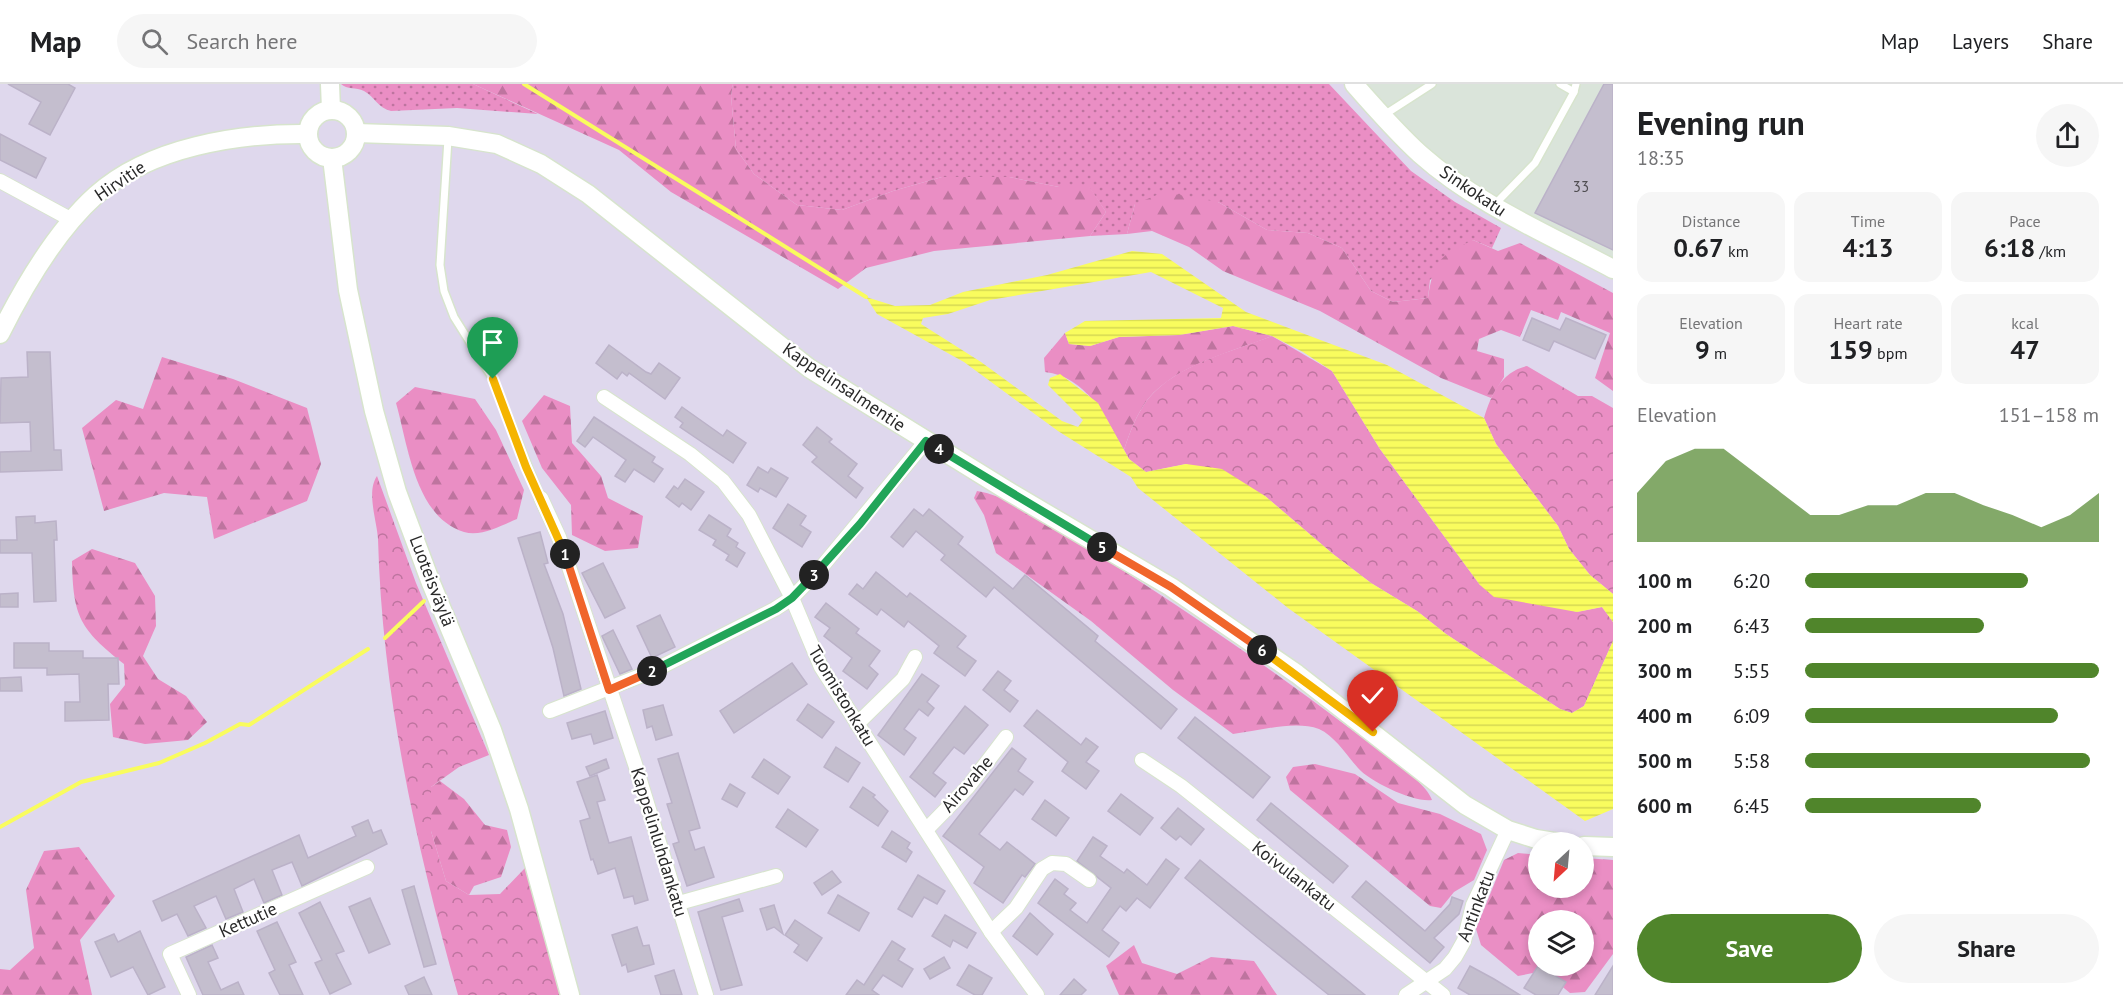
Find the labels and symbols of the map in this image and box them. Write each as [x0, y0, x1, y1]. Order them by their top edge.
street label: Hirvitie [90, 155, 150, 206]
street label: Sinkokatu [1435, 160, 1511, 221]
house number: 33 [1573, 177, 1589, 196]
pin [467, 317, 518, 379]
street label: Kappelinsalmentie [778, 337, 910, 436]
pin: 4 [924, 434, 954, 464]
street label: Luoteisväylä [405, 532, 460, 630]
pin: 5 [1087, 532, 1117, 562]
pin: 1 [550, 539, 580, 569]
pin: 3 [799, 560, 829, 590]
pin: 6 [1247, 635, 1277, 665]
street label: Tuomistonkatu [803, 641, 881, 750]
pin: 2 [637, 656, 667, 686]
pin [1347, 670, 1398, 732]
street label: Airovahe [936, 751, 997, 817]
street label: Kappelinluhdankatu [626, 765, 693, 919]
north arrow [1528, 832, 1594, 898]
street label: Koivulankatu [1248, 836, 1341, 916]
street label: Antinkatu [1451, 867, 1500, 945]
street label: Kettutie [215, 897, 280, 943]

